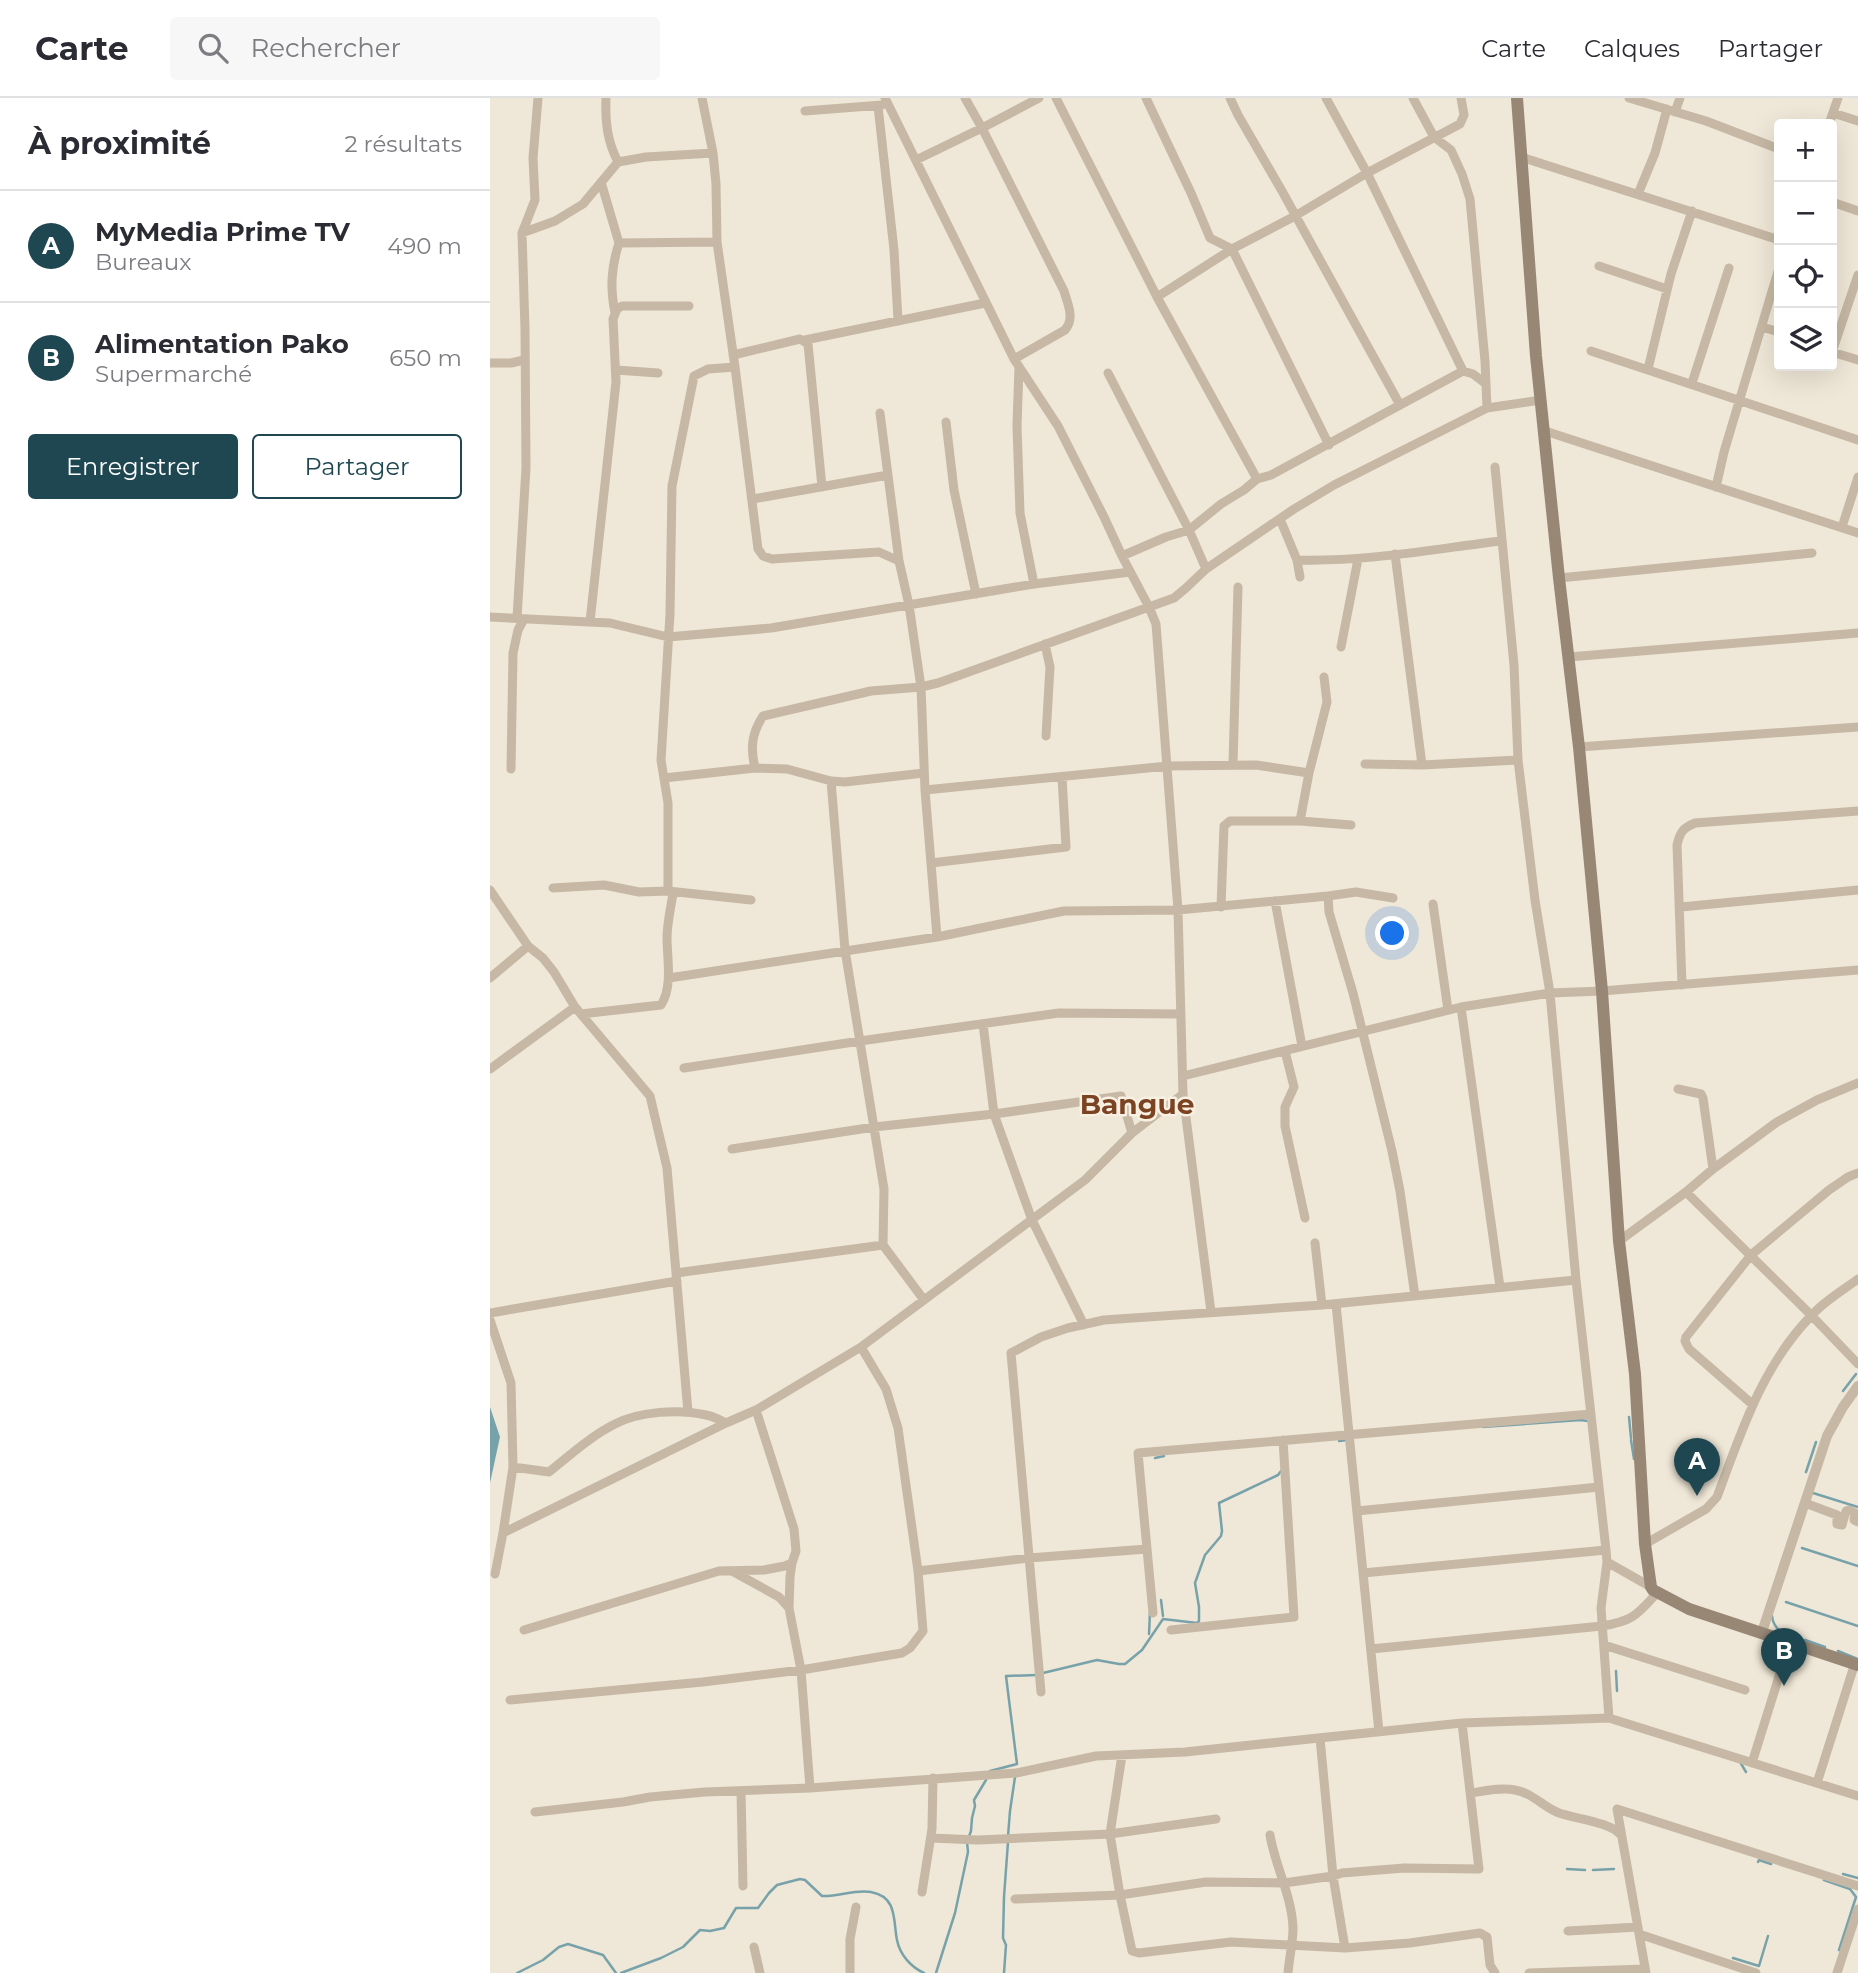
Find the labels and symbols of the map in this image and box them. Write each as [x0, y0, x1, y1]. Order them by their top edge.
your location [1375, 916, 1409, 950]
district label: Bangue [1080, 1087, 1194, 1121]
pin: A [1674, 1438, 1720, 1496]
pin: B [1761, 1628, 1807, 1686]

